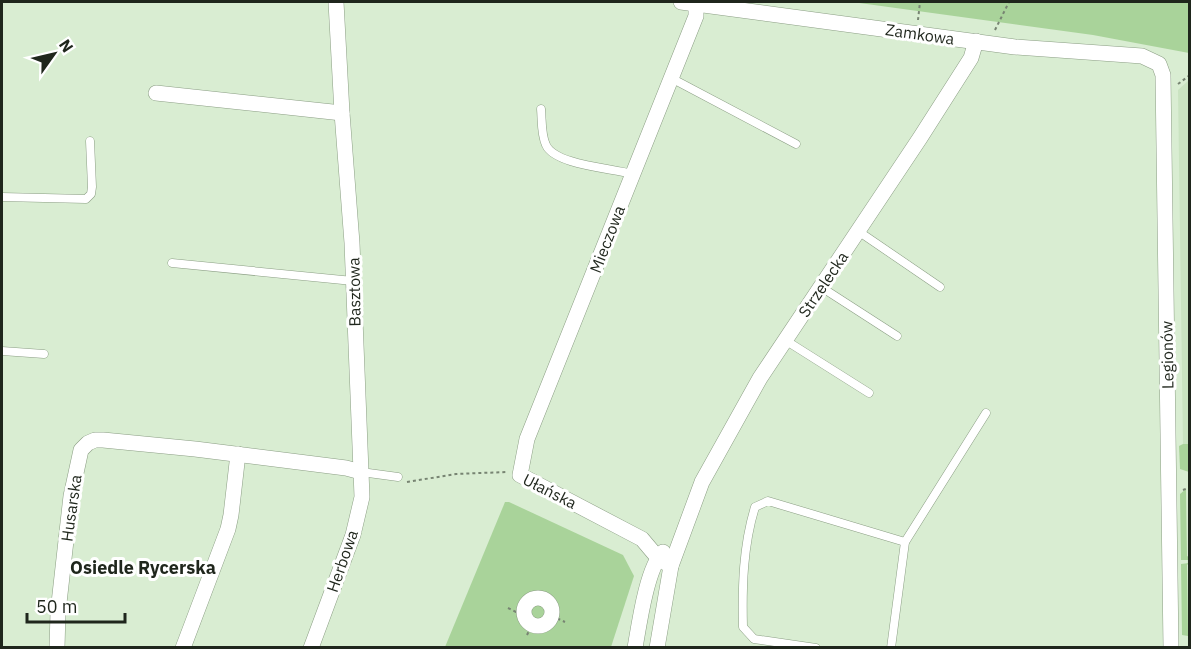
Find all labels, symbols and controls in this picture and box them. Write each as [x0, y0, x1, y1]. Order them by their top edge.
street label: Zamkowa [884, 19, 956, 49]
north arrow [24, 24, 84, 84]
text: N [55, 35, 78, 56]
street label: Mieczowa [585, 202, 629, 276]
street label: Strzelecka [794, 247, 852, 321]
street label: Basztowa [343, 257, 365, 327]
street label: Legionów [1156, 321, 1178, 389]
street label: Ułańska [520, 469, 581, 513]
street label: Husarska [56, 473, 86, 543]
street label: Herbowa [322, 527, 362, 595]
district label: Osiedle Rycerska [70, 556, 216, 579]
scale bar [27, 586, 124, 624]
text: 50 m [36, 595, 78, 618]

